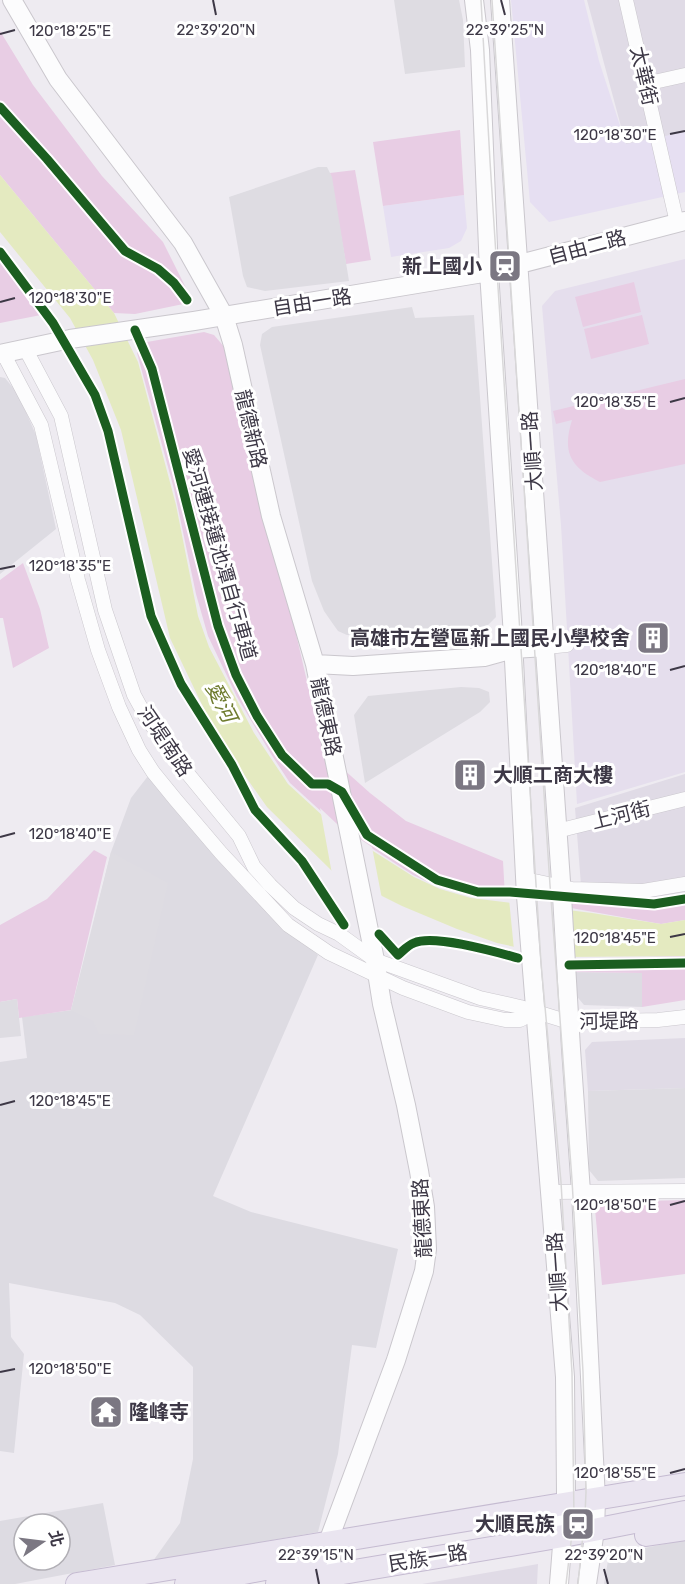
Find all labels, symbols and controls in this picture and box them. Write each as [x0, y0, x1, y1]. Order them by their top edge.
text: 22°39'20"N [177, 21, 255, 39]
text: 22°39'25"N [466, 21, 544, 39]
text: 120°18'25"E [29, 22, 111, 40]
street label: 太華街 [626, 44, 662, 108]
text: 120°18'30"E [573, 126, 657, 144]
street label: 自由二路 [545, 225, 629, 269]
station icon: 新上國小 [487, 248, 523, 284]
place label: 新上國小 [402, 254, 482, 278]
street label: 自由一路 [271, 284, 353, 320]
text: 120°18'30"E [28, 289, 112, 307]
street label: 龍德新路 [230, 387, 272, 471]
text: 120°18'35"E [574, 393, 656, 411]
street label: 大順一路 [517, 410, 547, 492]
street label: 愛河連接蓮池潭自行車道 [178, 445, 262, 663]
text: 120°18'35"E [29, 557, 111, 575]
building icon: 高雄市左營區新上國民小學校舍 [635, 620, 671, 656]
place label: 高雄市左營區新上國民小學校舍 [350, 626, 630, 650]
text: 120°18'40"E [574, 661, 656, 679]
street label: 龍德東路 [306, 675, 346, 759]
water label: 愛河 [201, 677, 244, 730]
street label: 河堤南路 [133, 701, 197, 781]
building icon: 大順工商大樓 [452, 757, 488, 793]
place label: 大順工商大樓 [493, 763, 613, 787]
street label: 上河街 [589, 796, 653, 834]
text: 120°18'40"E [29, 825, 111, 843]
text: 120°18'45"E [574, 929, 656, 947]
street label: 河堤路 [579, 1008, 639, 1034]
text: 120°18'45"E [29, 1092, 111, 1110]
street label: 龍德東路 [408, 1177, 436, 1259]
text: 120°18'50"E [574, 1196, 656, 1214]
street label: 大順一路 [542, 1231, 572, 1313]
text: 120°18'50"E [29, 1360, 111, 1378]
temple icon: 隆峰寺 [88, 1394, 124, 1430]
place label: 隆峰寺 [129, 1400, 189, 1424]
text: 120°18'55"E [574, 1464, 656, 1482]
station icon: 大順民族 [560, 1506, 596, 1542]
north arrow [12, 1512, 72, 1572]
place label: 大順民族 [475, 1512, 555, 1536]
text: 北 [45, 1528, 67, 1549]
street label: 民族一路 [387, 1540, 469, 1576]
text: 22°39'15"N [278, 1546, 354, 1564]
text: 22°39'20"N [565, 1546, 643, 1564]

